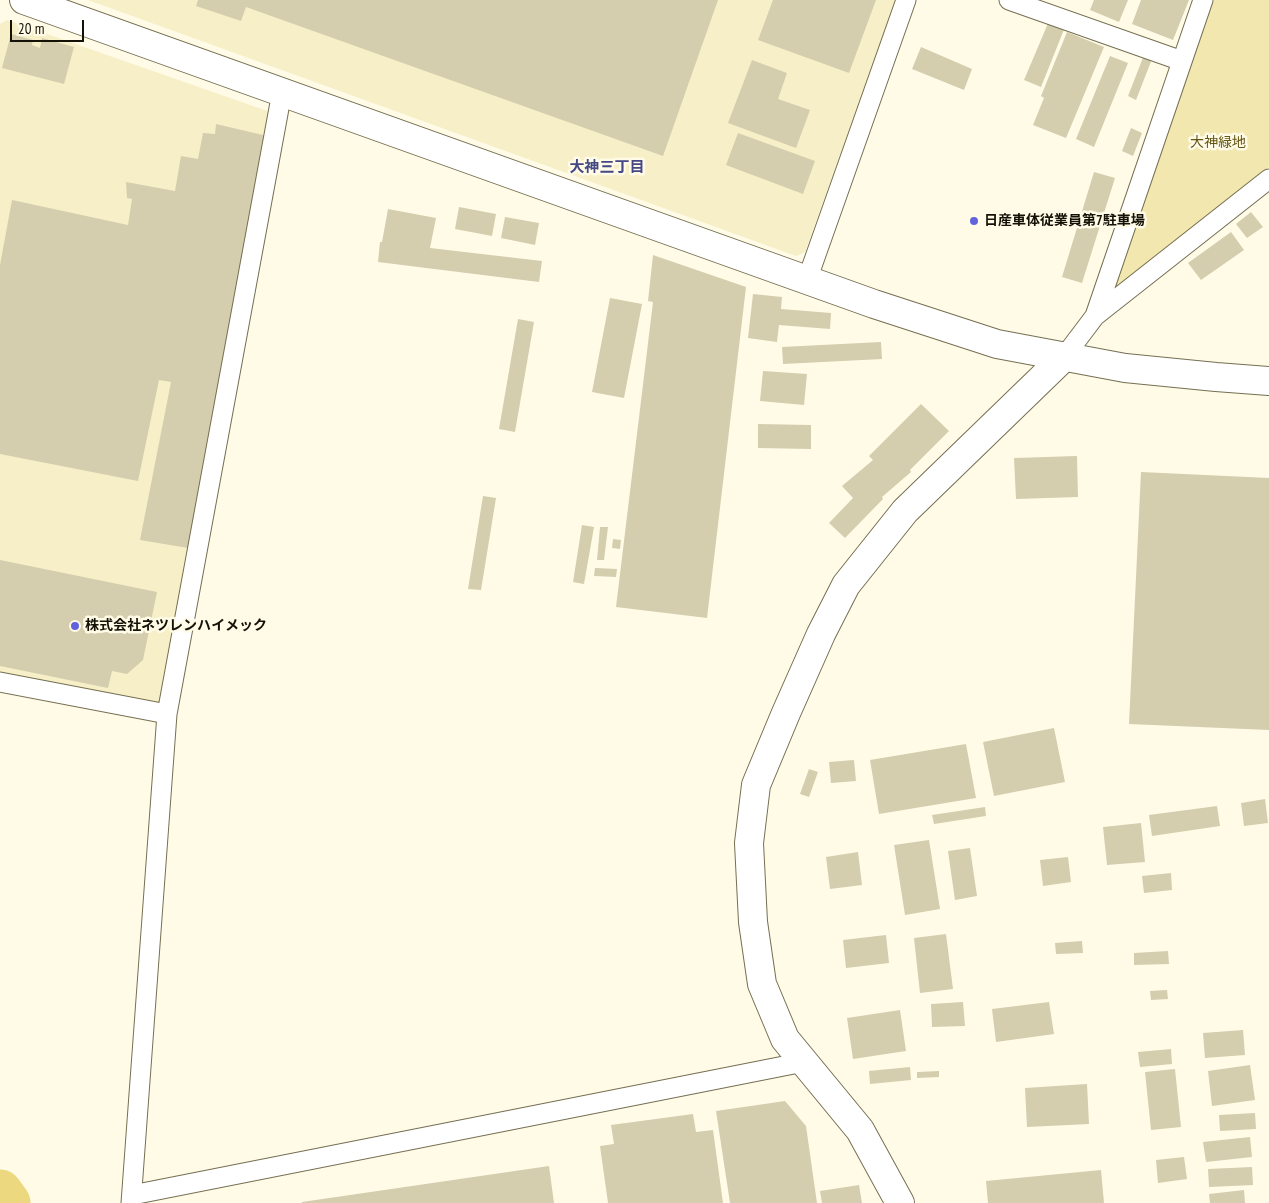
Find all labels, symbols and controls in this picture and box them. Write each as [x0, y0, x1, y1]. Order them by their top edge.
scale bar [12, 10, 86, 42]
text: 20 m [18, 19, 44, 38]
park label: 大神緑地 [1190, 135, 1246, 151]
district label: 大神三丁目 [570, 159, 644, 177]
place label: 日産車体従業員第7駐車場 [984, 213, 1145, 229]
marker: 日産車体従業員第7駐車場 [968, 215, 980, 227]
place label: 株式会社ネツレンハイメック [85, 618, 267, 634]
marker: 株式会社ネツレンハイメック [69, 620, 81, 632]

